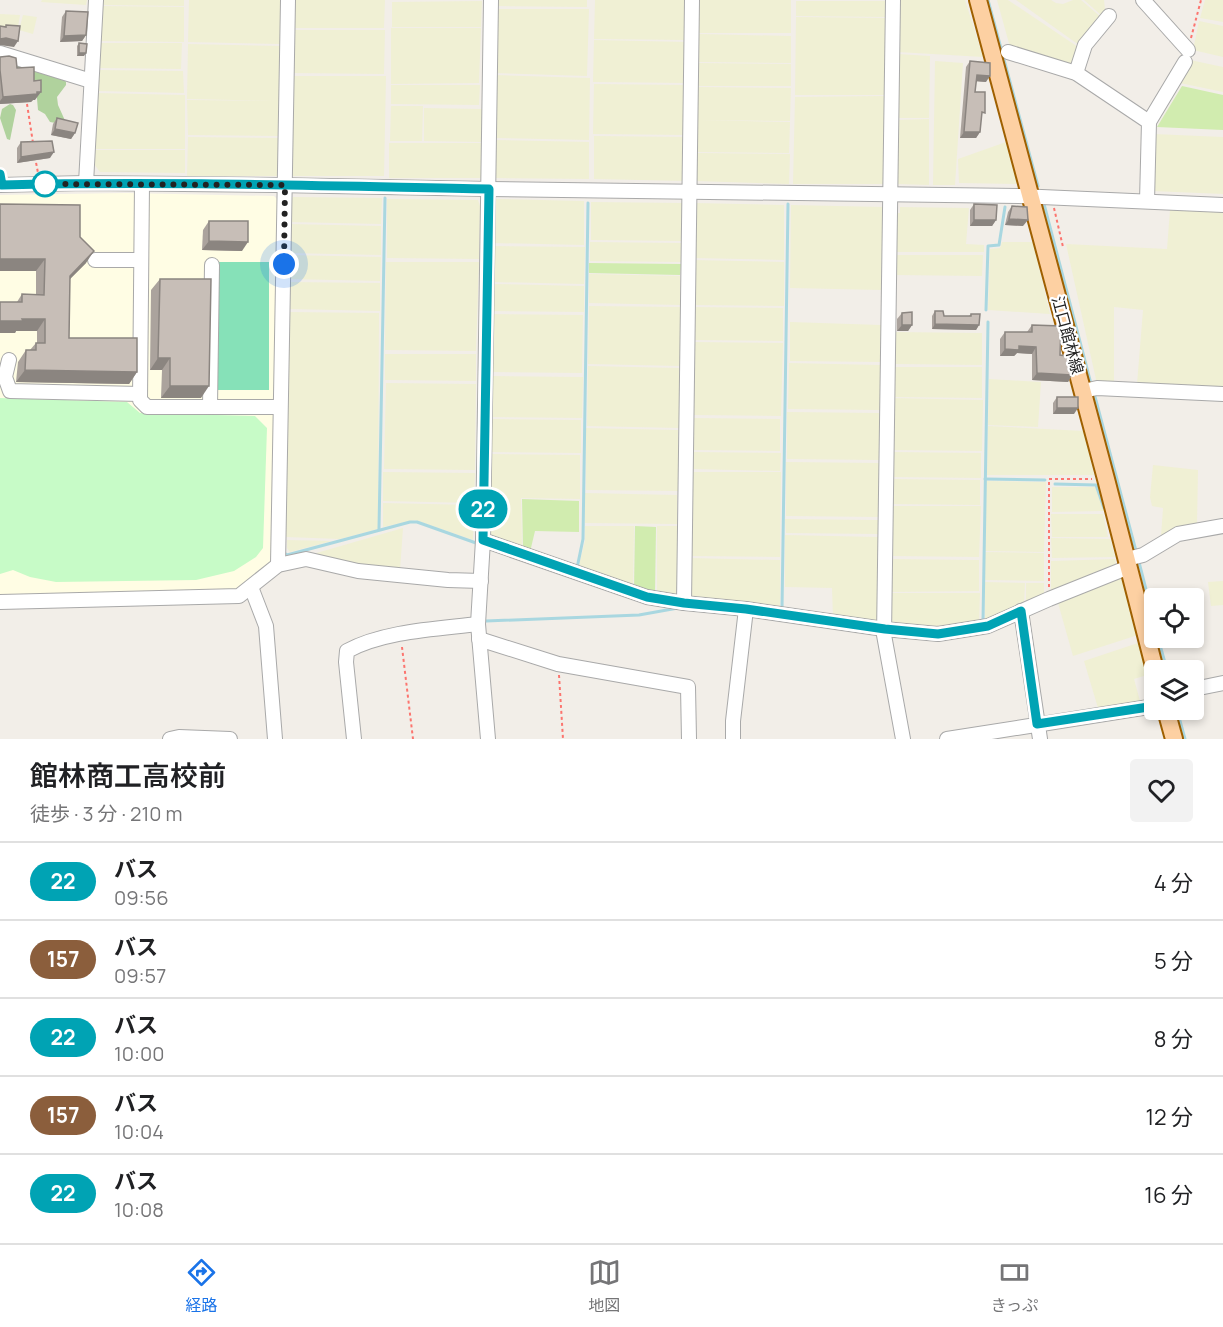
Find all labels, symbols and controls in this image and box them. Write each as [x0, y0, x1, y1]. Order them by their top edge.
unlabelled marker [32, 171, 58, 197]
your location [269, 249, 299, 279]
street label: 江口館林線 [1047, 294, 1089, 376]
line badge: 22 [456, 490, 510, 528]
text: 22 [470, 495, 496, 523]
map controls [1144, 588, 1204, 720]
button: locate [1144, 588, 1204, 648]
button: layers [1144, 660, 1204, 720]
text: 館林商工高校前 [30, 756, 226, 794]
button: heart [1130, 759, 1193, 822]
text: 徒歩 · 3 分 · 210 m [30, 800, 182, 827]
text: バス [114, 854, 158, 884]
text: 22 [50, 867, 76, 895]
text: 4 分 [1154, 868, 1193, 898]
text: 09:56 [114, 884, 169, 911]
text: バス [114, 932, 158, 962]
text: 157 [47, 945, 79, 973]
text: 5 分 [1154, 946, 1193, 976]
text: 09:57 [114, 962, 166, 989]
text: バス [114, 1010, 158, 1040]
text: 22 [50, 1023, 76, 1051]
text: 8 分 [1154, 1024, 1193, 1054]
text: 10:00 [114, 1040, 164, 1067]
text: バス [114, 1088, 158, 1118]
text: 157 [47, 1101, 79, 1129]
text: 12 分 [1145, 1102, 1193, 1132]
text: 10:04 [114, 1118, 164, 1145]
text: バス [114, 1166, 158, 1196]
text: 22 [50, 1179, 76, 1207]
text: 16 分 [1144, 1180, 1193, 1210]
text: 10:08 [114, 1196, 164, 1223]
tab: 経路 [185, 1256, 218, 1316]
tab: 地図 [588, 1256, 621, 1316]
tab: きっぷ [991, 1256, 1038, 1316]

